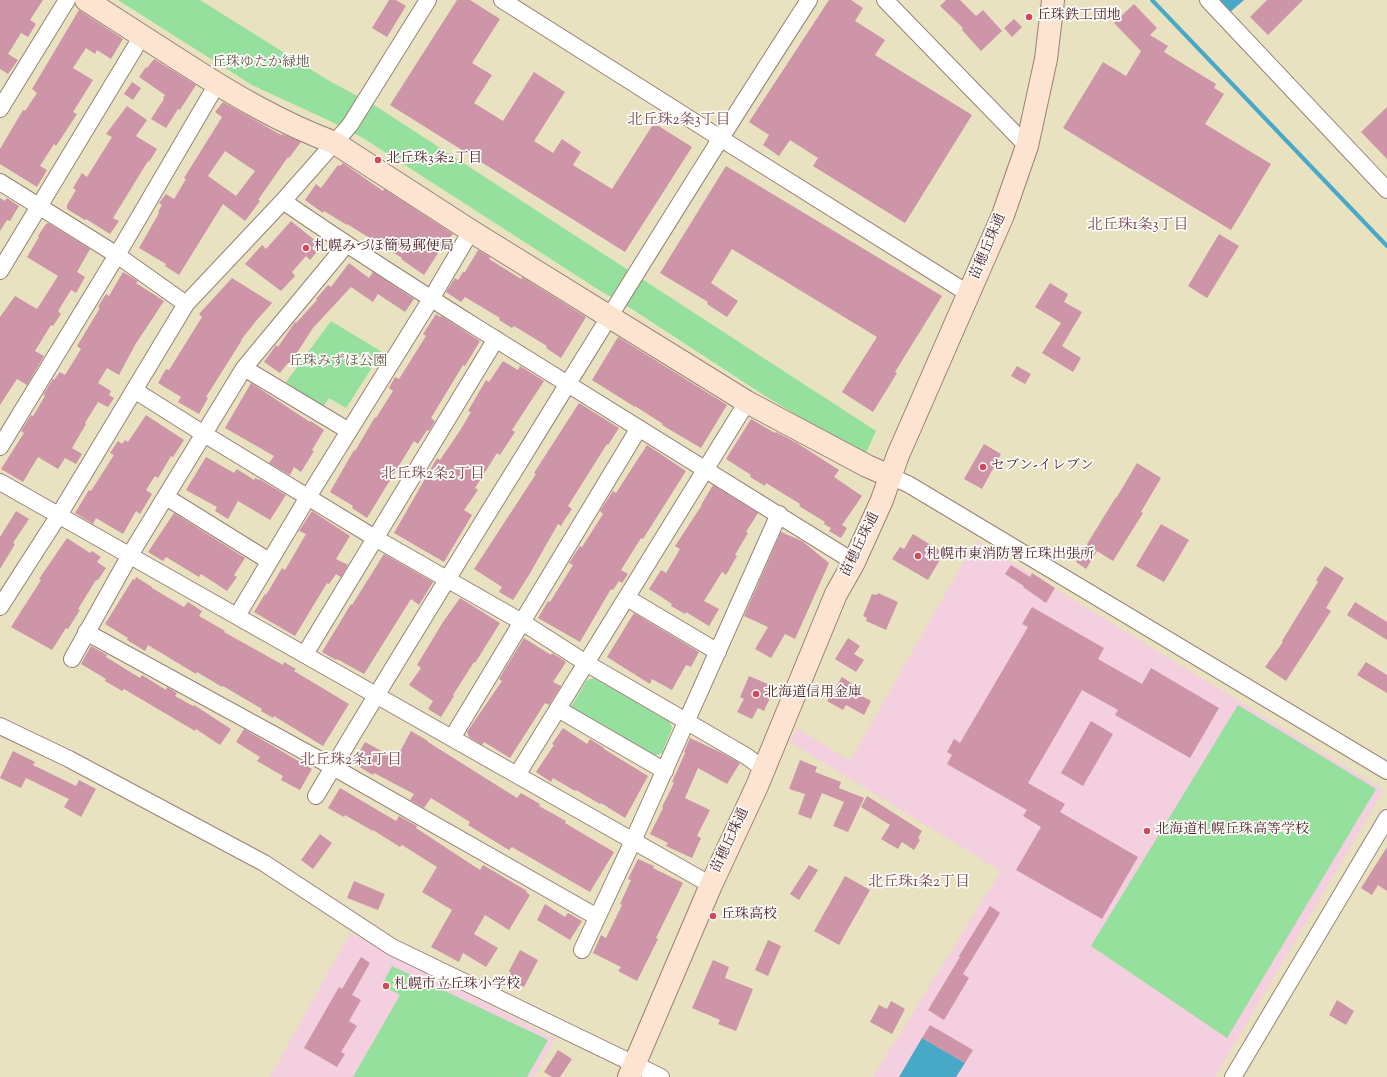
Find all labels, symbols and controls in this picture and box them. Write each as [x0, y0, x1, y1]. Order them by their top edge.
place label: 丘珠鉄工団地 [1037, 9, 1121, 25]
marker: 丘珠鉄工団地 [1024, 12, 1034, 22]
park label: 丘珠ゆたか緑地 [212, 56, 310, 72]
district label: 北丘珠2条3丁目 [627, 112, 731, 130]
place label: 北丘珠3条2丁目 [386, 152, 482, 168]
marker: 北丘珠3条2丁目 [373, 155, 383, 165]
street label: 苗穂丘珠通 [968, 212, 1010, 282]
district label: 北丘珠1条3丁目 [1087, 217, 1189, 235]
place label: 札幌みづほ簡易郵便局 [314, 240, 454, 256]
marker: 札幌みづほ簡易郵便局 [301, 243, 311, 253]
park label: 丘珠みずほ公園 [289, 355, 387, 371]
place label: セブン-イレブン [991, 459, 1094, 475]
marker: セブン-イレブン [978, 462, 988, 472]
district label: 北丘珠2条2丁目 [381, 466, 485, 484]
street label: 苗穂丘珠通 [838, 510, 884, 580]
place label: 札幌市東消防署丘珠出張所 [926, 548, 1094, 564]
marker: 札幌市東消防署丘珠出張所 [913, 551, 923, 561]
place label: 北海道信用金庫 [764, 686, 862, 702]
marker: 北海道信用金庫 [751, 689, 761, 699]
district label: 北丘珠2条1丁目 [300, 752, 402, 770]
street label: 苗穂丘珠通 [709, 806, 753, 876]
place label: 北海道札幌丘珠高等学校 [1155, 823, 1309, 839]
marker: 北海道札幌丘珠高等学校 [1142, 826, 1152, 836]
district label: 北丘珠1条2丁目 [868, 874, 970, 892]
place label: 丘珠高校 [721, 908, 777, 924]
marker: 丘珠高校 [708, 911, 718, 921]
place label: 札幌市立丘珠小学校 [394, 978, 520, 994]
marker: 札幌市立丘珠小学校 [381, 981, 391, 991]

